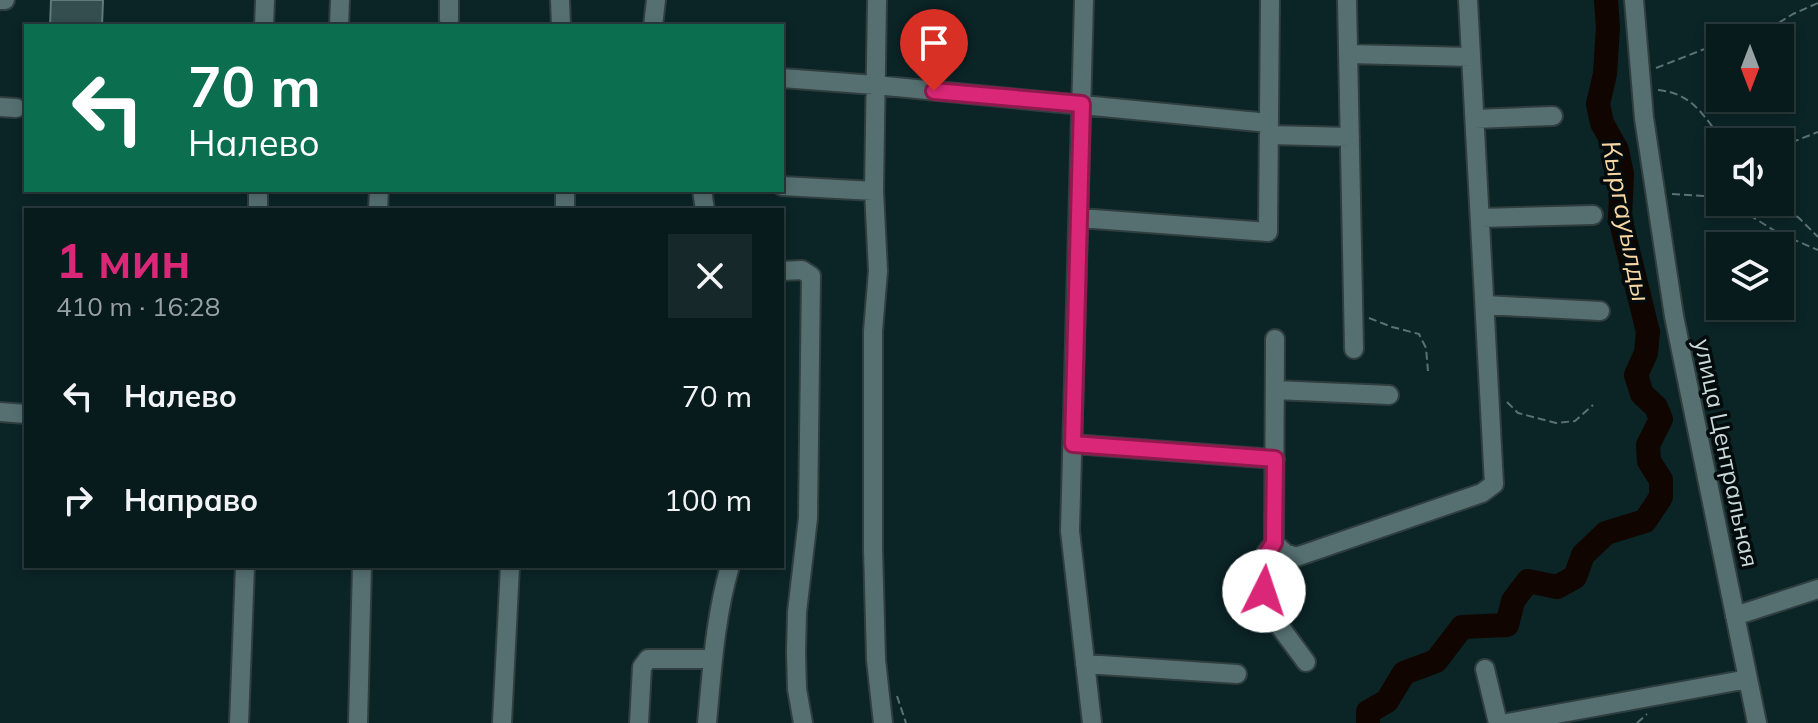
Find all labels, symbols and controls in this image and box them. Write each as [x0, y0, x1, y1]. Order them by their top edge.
pin [900, 9, 968, 91]
icon: arrive [912, 21, 956, 65]
north arrow [1706, 24, 1794, 112]
map controls [1706, 24, 1794, 320]
text: 70 m [188, 51, 321, 121]
icon: left [56, 56, 160, 160]
text: Налево [188, 120, 320, 165]
button: sound [1706, 128, 1794, 216]
water label: Кыргауылды [1595, 137, 1658, 304]
text: 1 мин [56, 230, 191, 290]
button: layers [1706, 232, 1794, 320]
button: close [668, 234, 752, 318]
text: 410 m · 16:28 [56, 290, 220, 323]
street label: улица Центральная [1688, 336, 1766, 570]
icon: left [56, 374, 100, 418]
text: Налево [124, 377, 237, 415]
text: 70 m [682, 377, 752, 415]
icon: right [56, 478, 100, 522]
text: Направо [124, 481, 258, 519]
text: 100 m [664, 481, 752, 519]
position arrow [1222, 549, 1306, 633]

